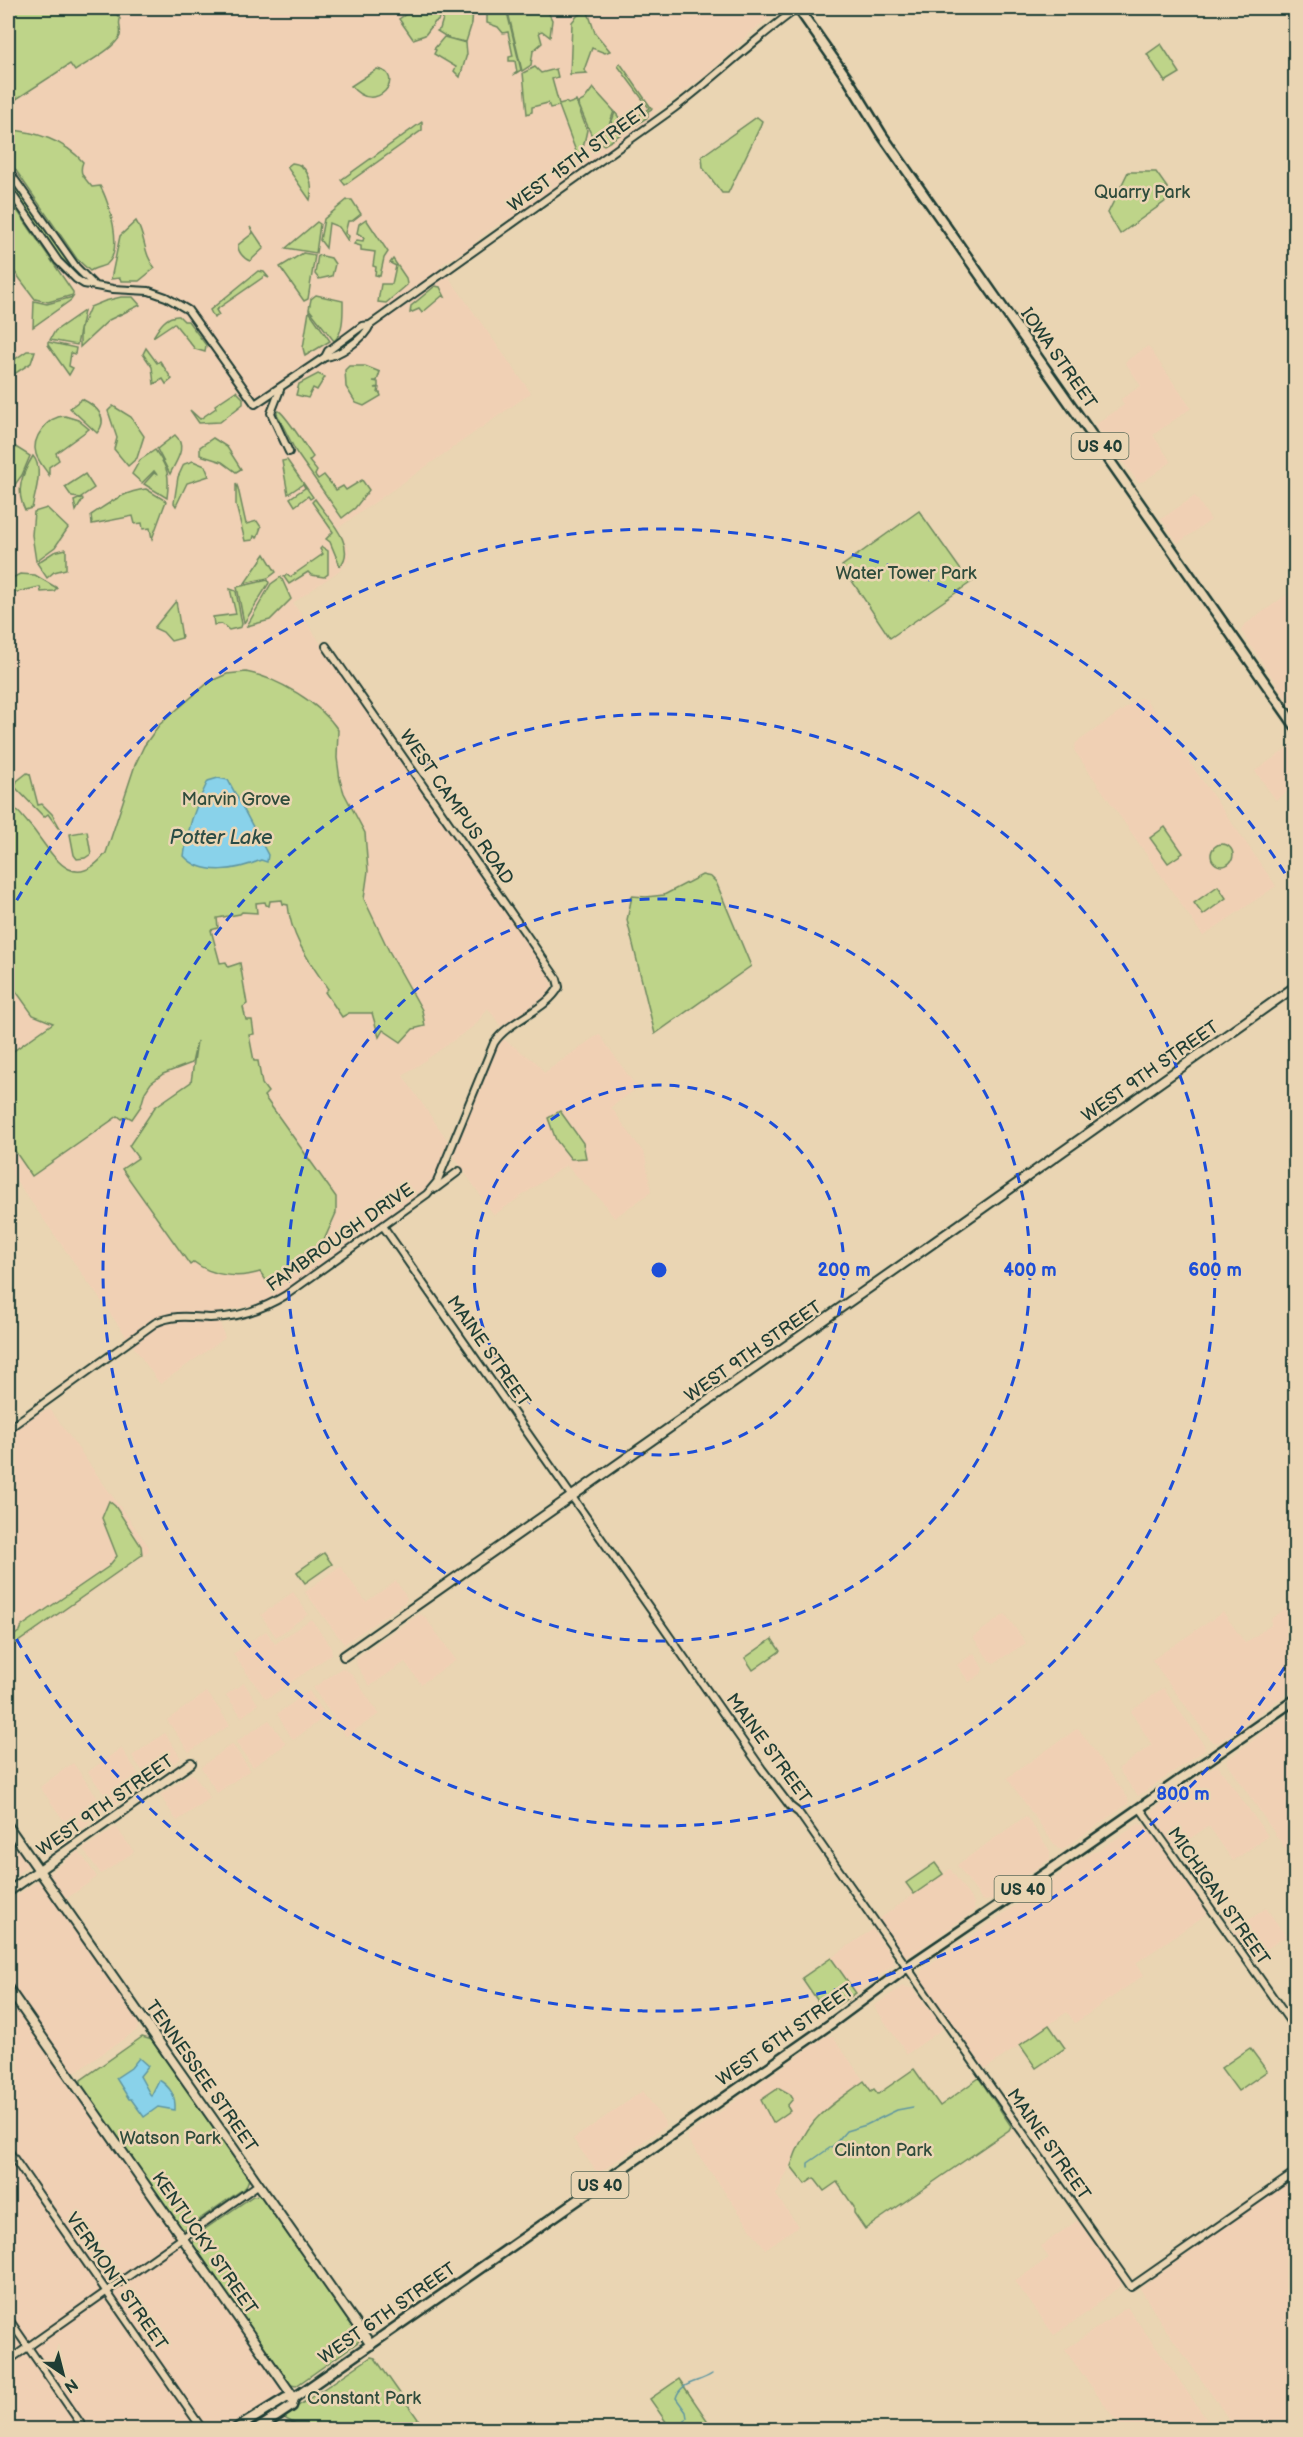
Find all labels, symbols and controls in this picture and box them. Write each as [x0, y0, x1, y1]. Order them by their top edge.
street label: WEST 15TH STREET [504, 100, 653, 217]
park label: Quarry Park [1094, 182, 1190, 203]
street label: IOWA STREET [1016, 304, 1101, 413]
road number: US 40 [1072, 433, 1128, 459]
park label: Water Tower Park [835, 563, 977, 584]
street label: WEST CAMPUS ROAD [395, 726, 518, 889]
park label: Marvin Grove [182, 789, 291, 810]
water label: Potter Lake [169, 826, 273, 850]
street label: WEST 9TH STREET [1078, 1016, 1223, 1127]
street label: FAMBROUGH DRIVE [263, 1179, 418, 1296]
centre of rings [649, 1260, 669, 1280]
text: 200 m [817, 1260, 871, 1281]
text: 400 m [1003, 1260, 1057, 1281]
text: 600 m [1188, 1260, 1242, 1281]
street label: MAINE STREET [442, 1292, 535, 1411]
street label: WEST 9TH STREET [681, 1296, 826, 1407]
street label: MAINE STREET [722, 1689, 816, 1807]
street label: WEST 9TH STREET [33, 1750, 178, 1861]
text: 800 m [1156, 1784, 1210, 1805]
street label: MICHIGAN STREET [1163, 1823, 1274, 1969]
road number: US 40 [994, 1876, 1052, 1902]
street label: WEST 6TH STREET [713, 1980, 858, 2091]
street label: TENNESSEE STREET [141, 1996, 262, 2156]
street label: MAINE STREET [1002, 2085, 1095, 2204]
park label: Watson Park [119, 2128, 221, 2149]
park label: Clinton Park [834, 2140, 932, 2161]
street label: KENTUCKY STREET [147, 2168, 262, 2319]
road number: US 40 [572, 2172, 628, 2198]
street label: VERMONT STREET [61, 2209, 172, 2354]
street label: WEST 6TH STREET [315, 2258, 460, 2369]
north arrow [33, 2344, 93, 2404]
text: N [60, 2374, 81, 2396]
park label: Constant Park [307, 2388, 421, 2409]

